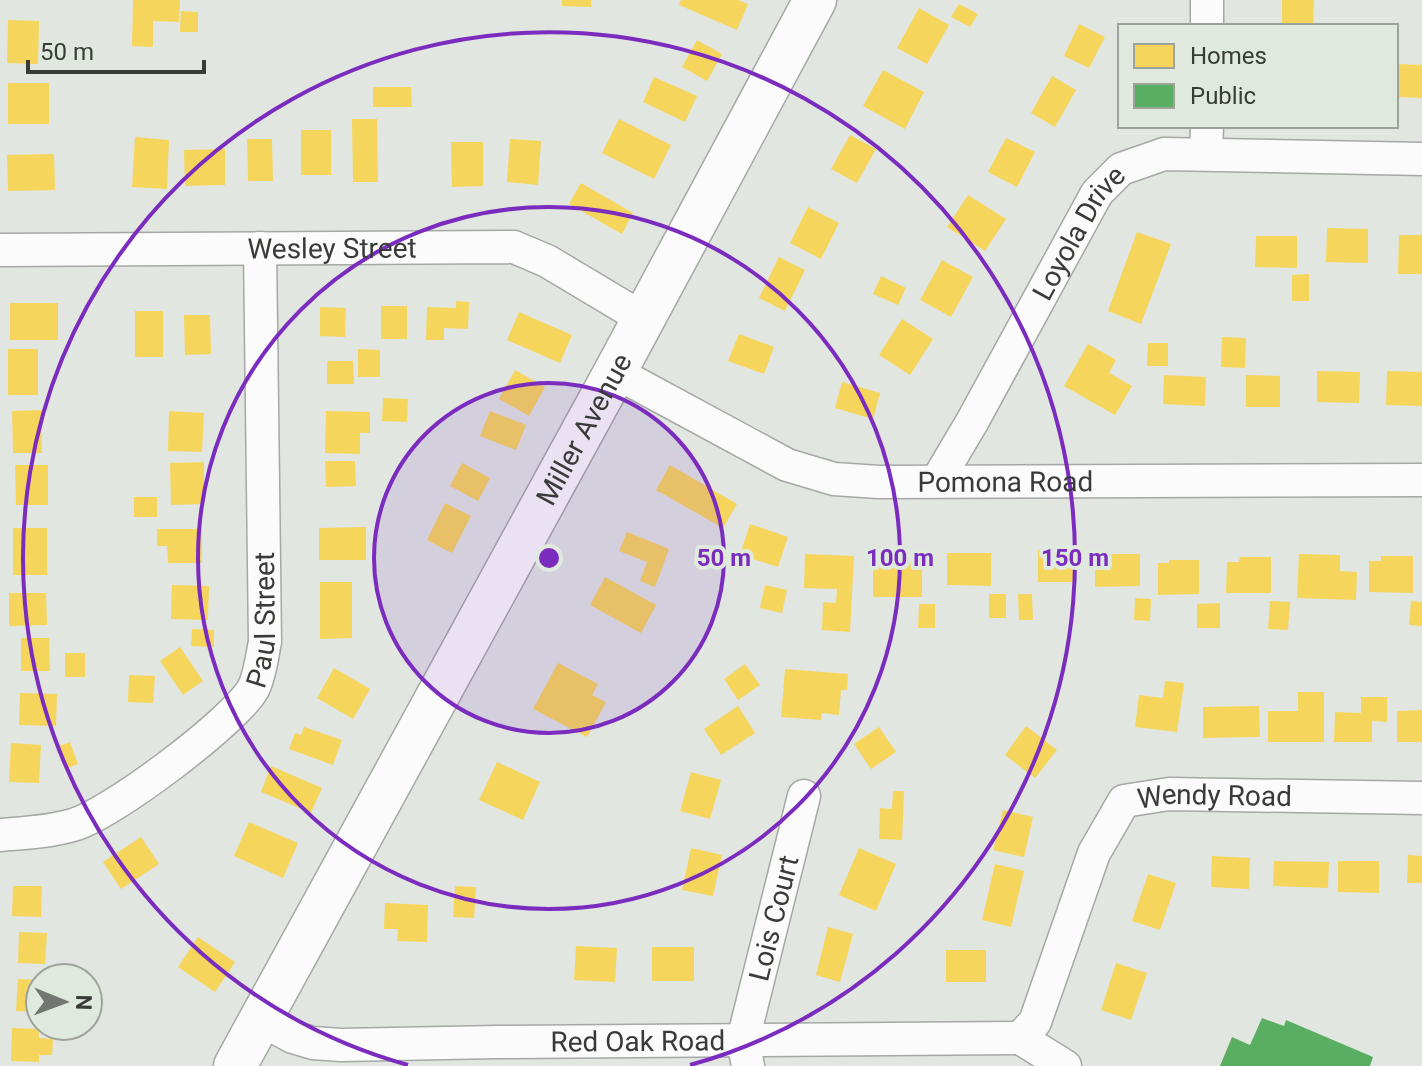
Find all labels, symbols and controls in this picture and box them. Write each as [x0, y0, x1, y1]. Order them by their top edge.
scale bar [28, 24, 204, 74]
legend [1118, 24, 1398, 128]
text: 50 m [40, 38, 94, 66]
text: Homes [1190, 42, 1267, 70]
text: Public [1190, 82, 1256, 110]
street label: Loyola Drive [1026, 159, 1132, 306]
street label: Wesley Street [247, 232, 417, 266]
street label: Miller Avenue [529, 348, 639, 511]
street label: Pomona Road [917, 465, 1093, 499]
centre of rings [535, 544, 563, 572]
text: 50 m [697, 544, 751, 572]
text: 100 m [866, 544, 934, 572]
text: 150 m [1041, 544, 1109, 572]
street label: Paul Street [239, 552, 282, 692]
street label: Wendy Road [1135, 777, 1292, 816]
street label: Lois Court [742, 852, 805, 985]
north arrow [24, 962, 104, 1042]
text: N [71, 994, 96, 1010]
street label: Red Oak Road [550, 1024, 725, 1059]

